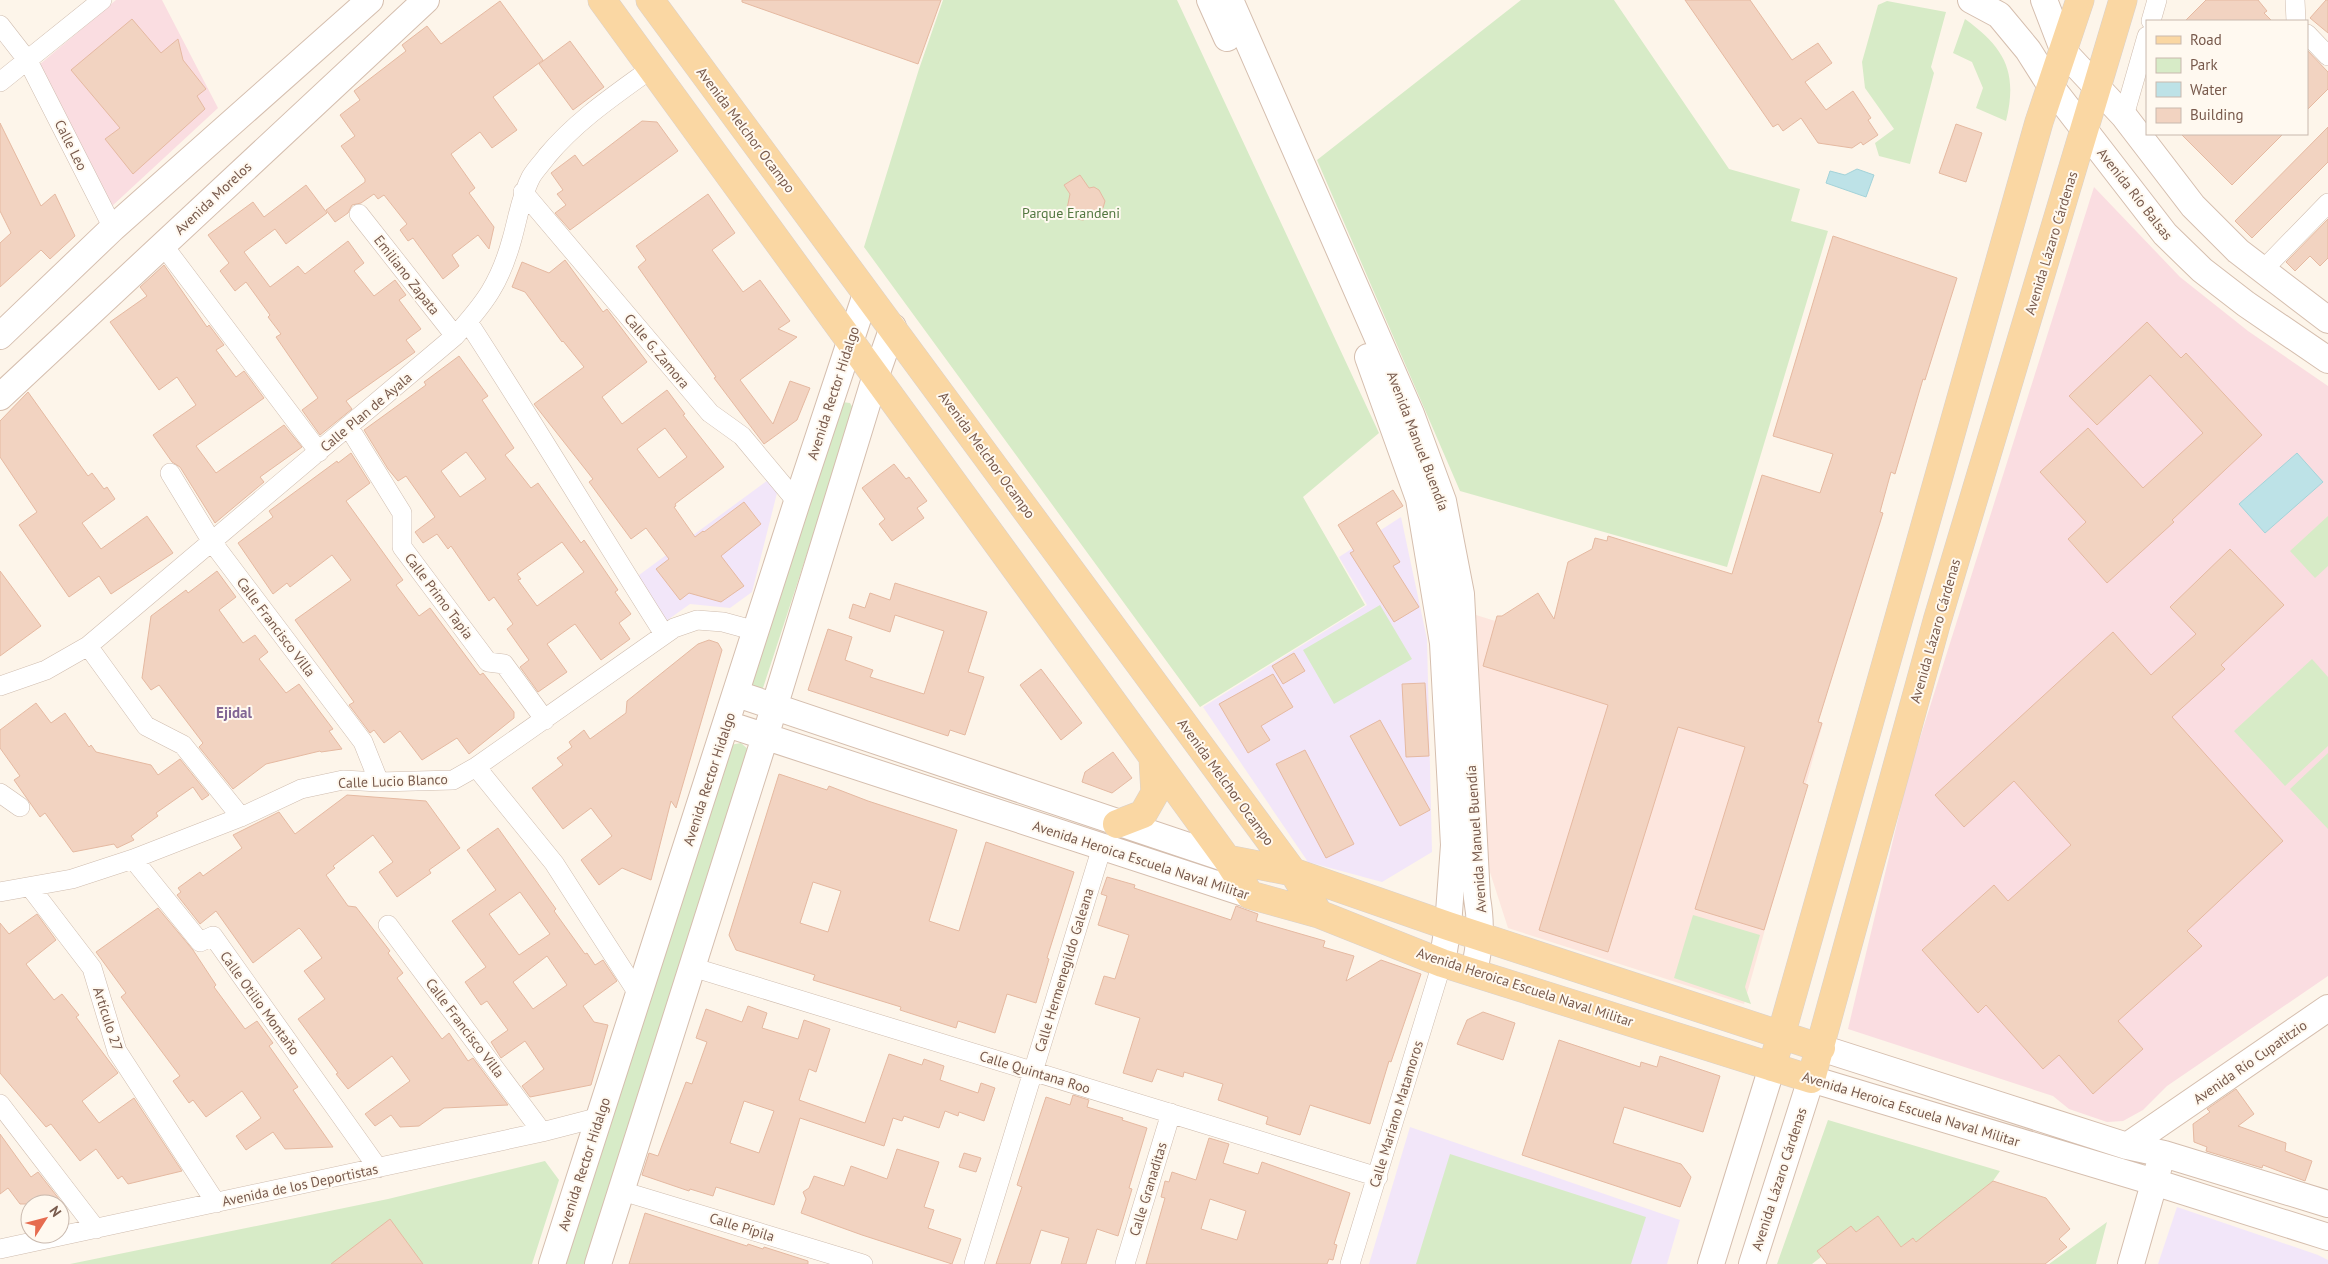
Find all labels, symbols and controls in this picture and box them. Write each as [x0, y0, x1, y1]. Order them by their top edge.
legend [2146, 20, 2308, 135]
text: Road [2190, 30, 2222, 49]
text: Park [2190, 55, 2218, 74]
street label: Avenida Melchor Ocampo [693, 64, 799, 196]
text: Water [2190, 80, 2227, 99]
text: Building [2190, 105, 2244, 124]
street label: Calle Leo [51, 117, 91, 173]
street label: Avenida Río Balsas [2093, 144, 2177, 244]
street label: Avenida Morelos [171, 158, 255, 238]
street label: Avenida Lázaro Cárdenas [2021, 169, 2081, 317]
park label: Parque Erandeni [1022, 204, 1120, 222]
street label: Emiliano Zapata [370, 231, 444, 319]
street label: Calle G. Zamora [620, 310, 694, 392]
street label: Avenida Rector Hidalgo [803, 324, 863, 462]
street label: Calle Plan de Ayala [317, 368, 416, 456]
street label: Avenida Manuel Buendía [1383, 369, 1453, 513]
street label: Avenida Melchor Ocampo [935, 388, 1039, 522]
street label: Calle Primo Tapia [401, 549, 477, 643]
street label: Avenida Lázaro Cárdenas [1906, 557, 1964, 705]
street label: Calle Francisco Villa [233, 574, 319, 680]
district label: Ejidal [216, 703, 252, 722]
street label: Avenida Rector Hidalgo [679, 710, 739, 848]
street label: Avenida Melchor Ocampo [1174, 715, 1278, 849]
street label: Avenida Manuel Buendía [1462, 765, 1490, 913]
street label: Calle Lucio Blanco [338, 770, 448, 792]
street label: Avenida Heroica Escuela Naval Militar [1030, 816, 1252, 904]
street label: Calle Hermenegildo Galeana [1030, 886, 1098, 1054]
street label: Avenida Heroica Escuela Naval Militar [1414, 943, 1636, 1031]
street label: Calle Otilio Montaño [216, 948, 304, 1058]
street label: Calle Francisco Villa [422, 975, 508, 1081]
street label: Artículo 27 [89, 985, 127, 1053]
street label: Avenida Río Cupatitzio [2190, 1016, 2310, 1108]
street label: Calle Mariano Matamoros [1365, 1038, 1427, 1190]
street label: Calle Quintana Roo [977, 1047, 1093, 1097]
street label: Avenida Heroica Escuela Naval Militar [1800, 1067, 2022, 1151]
street label: Avenida Rector Hidalgo [554, 1095, 614, 1233]
street label: Avenida Lázaro Cárdenas [1747, 1105, 1811, 1253]
street label: Calle Granaditas [1125, 1140, 1171, 1238]
street label: Avenida de los Deportistas [220, 1160, 380, 1210]
north arrow [20, 1194, 70, 1244]
text: N [46, 1202, 66, 1220]
street label: Calle Pípila [707, 1209, 777, 1245]

